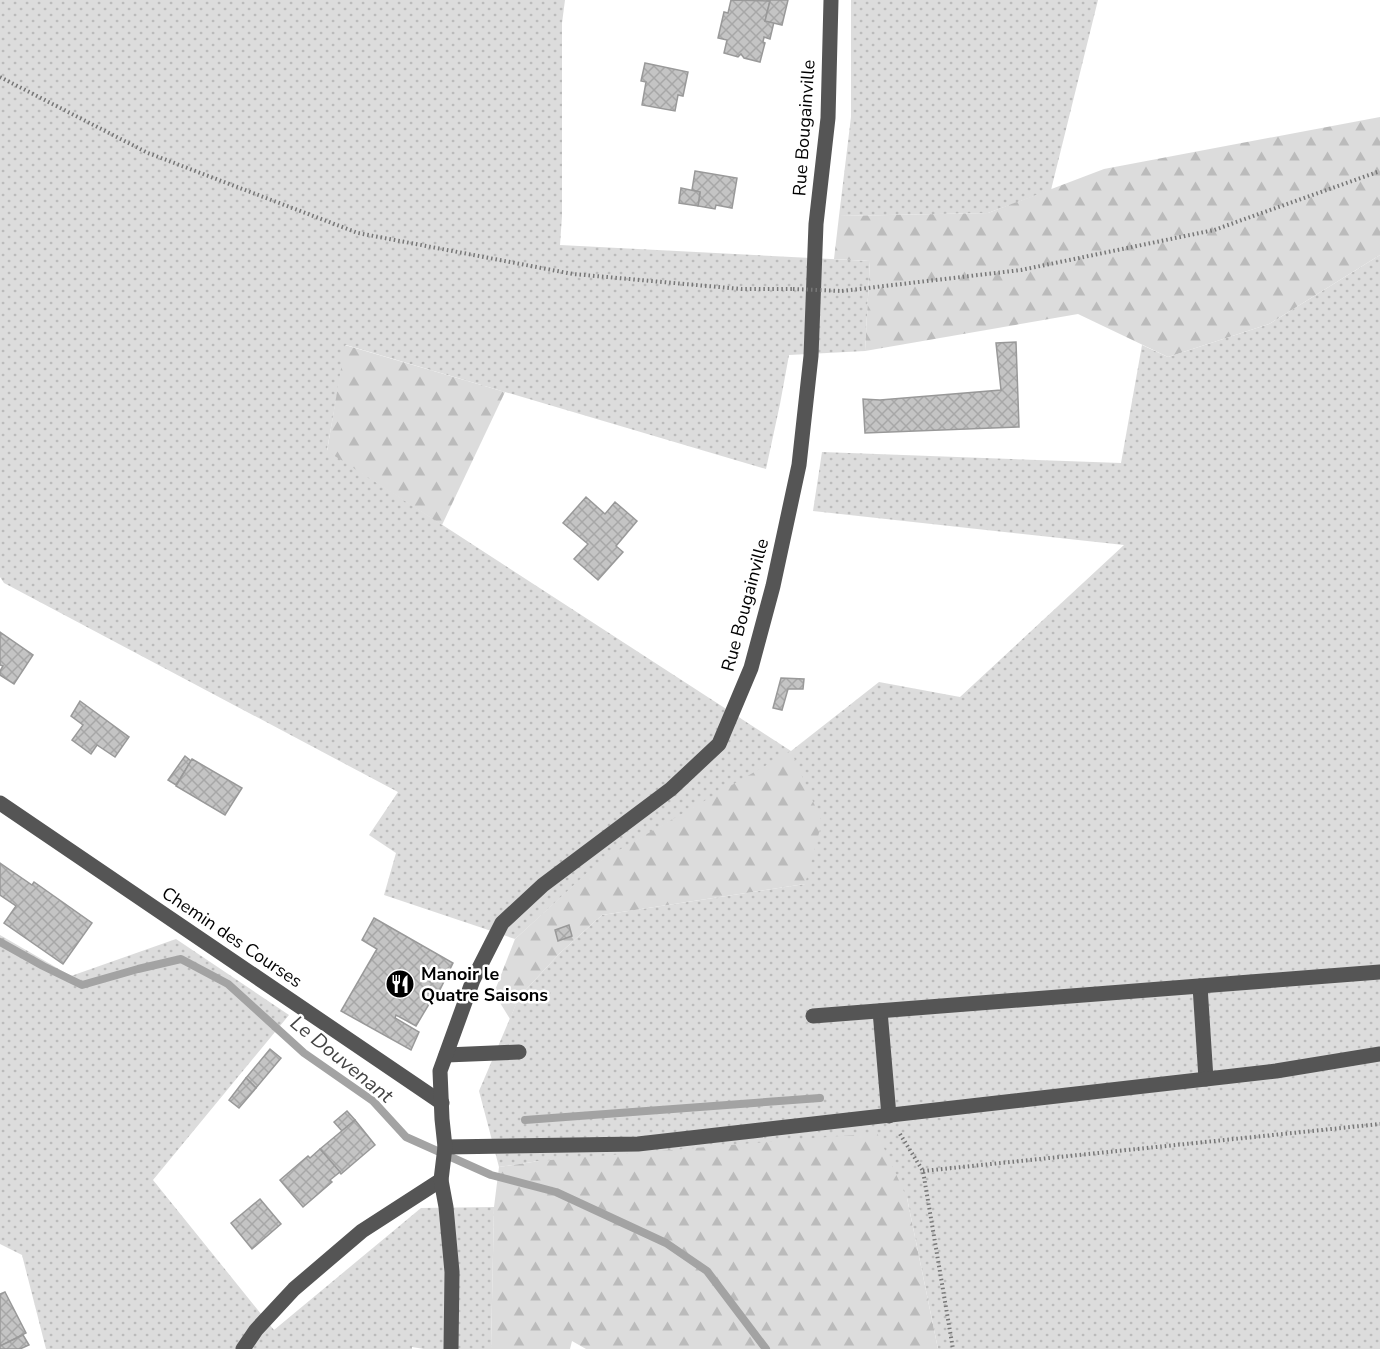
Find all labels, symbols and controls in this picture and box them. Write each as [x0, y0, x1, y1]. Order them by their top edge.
street label: Rue Bougainville [787, 59, 821, 197]
street label: Rue Bougainville [716, 536, 774, 674]
street label: Chemin des Courses [157, 881, 307, 993]
place label: Manoir le Quatre Saisons [421, 962, 548, 1007]
restaurant icon: Manoir le Quatre Saisons [384, 968, 416, 1000]
water label: Le Douvenant [285, 1010, 399, 1110]

